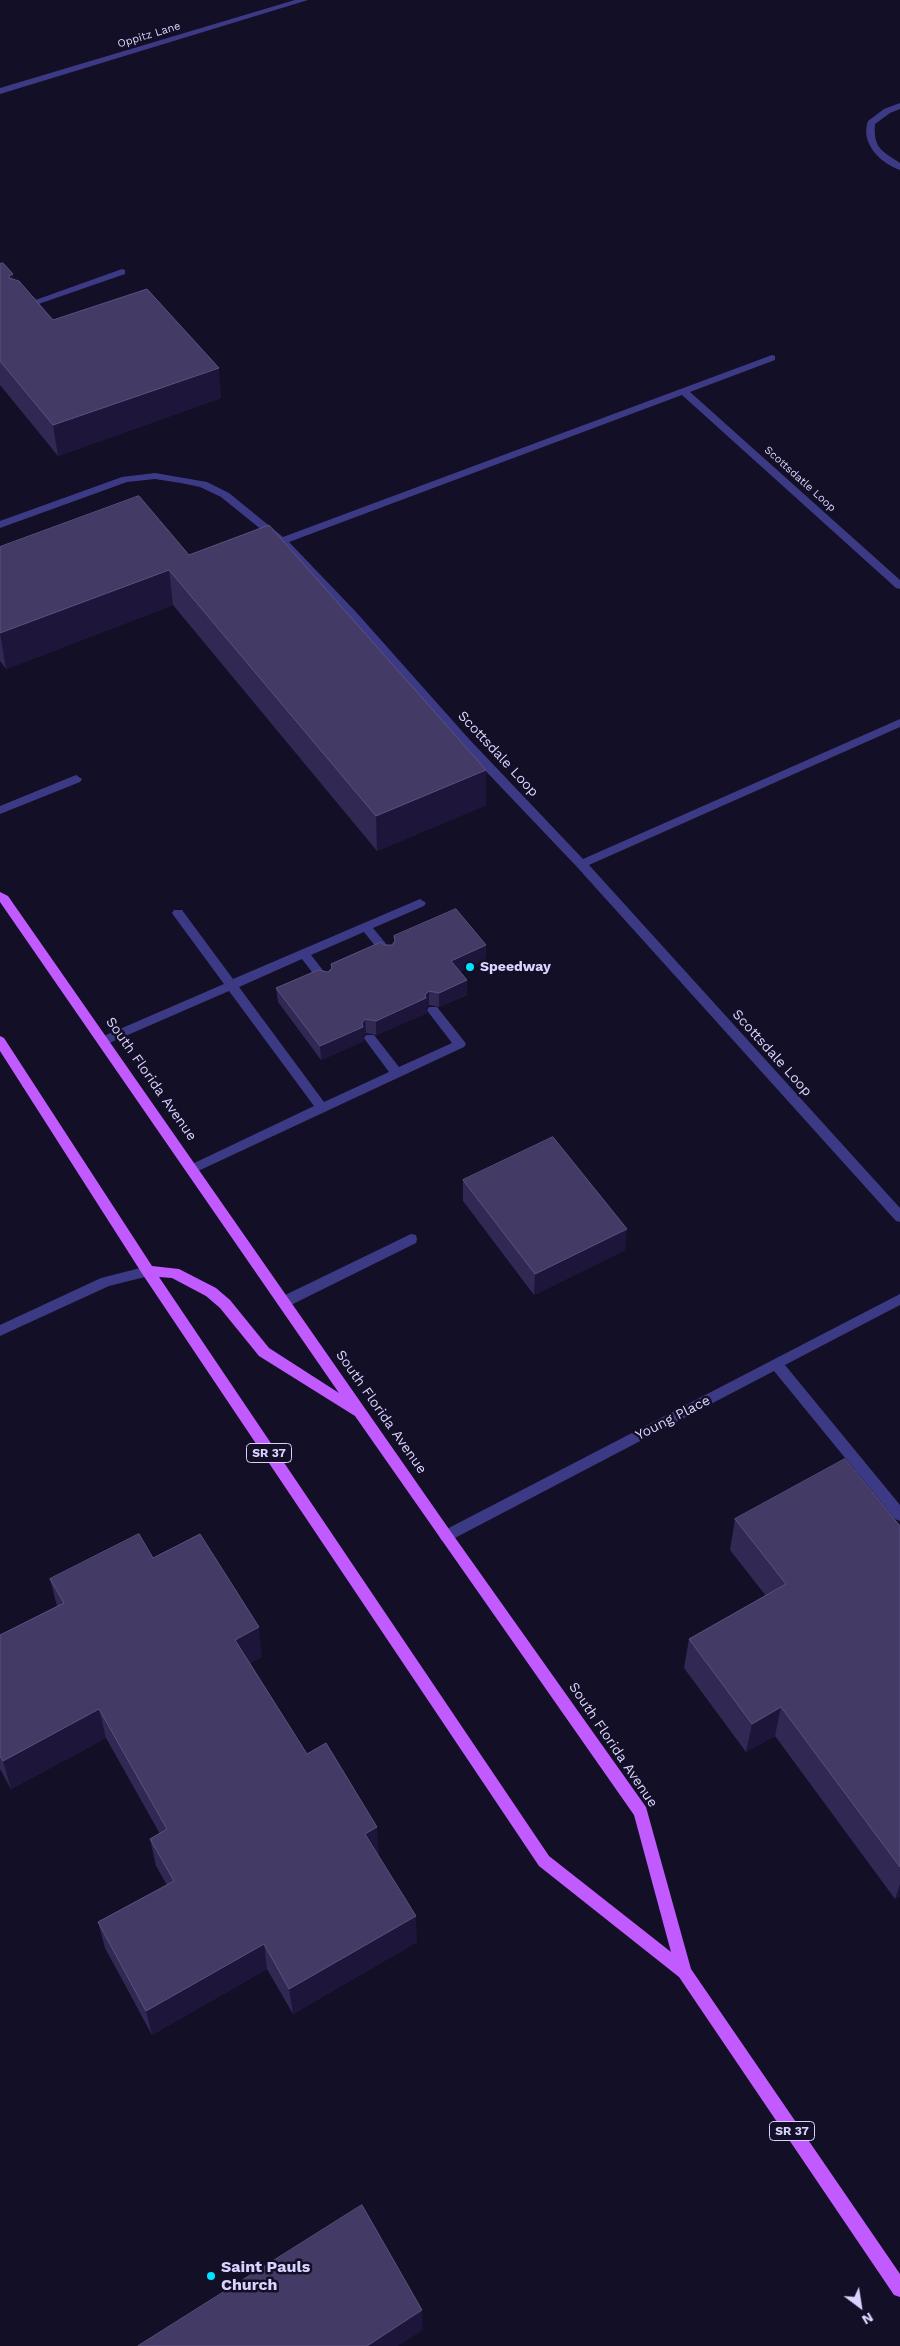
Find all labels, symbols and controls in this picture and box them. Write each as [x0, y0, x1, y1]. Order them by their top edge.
street label: Oppitz Lane [116, 19, 182, 51]
street label: Scottsdatle Loop [762, 443, 838, 515]
street label: Scottsdale Loop [454, 708, 542, 800]
place label: Speedway [480, 959, 551, 975]
marker: Speedway [464, 961, 476, 973]
street label: Scottsdale Loop [729, 1006, 815, 1100]
street label: South Florida Avenue [102, 1014, 200, 1144]
street label: South Florida Avenue [332, 1347, 430, 1477]
street label: Young Place [633, 1392, 713, 1444]
road number: SR 37 [246, 1444, 292, 1462]
street label: South Florida Avenue [565, 1679, 661, 1811]
road number: SR 37 [770, 2122, 814, 2140]
place label: Saint Pauls Church [221, 2257, 310, 2295]
marker: Saint Pauls Church [205, 2270, 217, 2282]
north arrow [835, 2281, 885, 2331]
text: N [859, 2309, 876, 2328]

